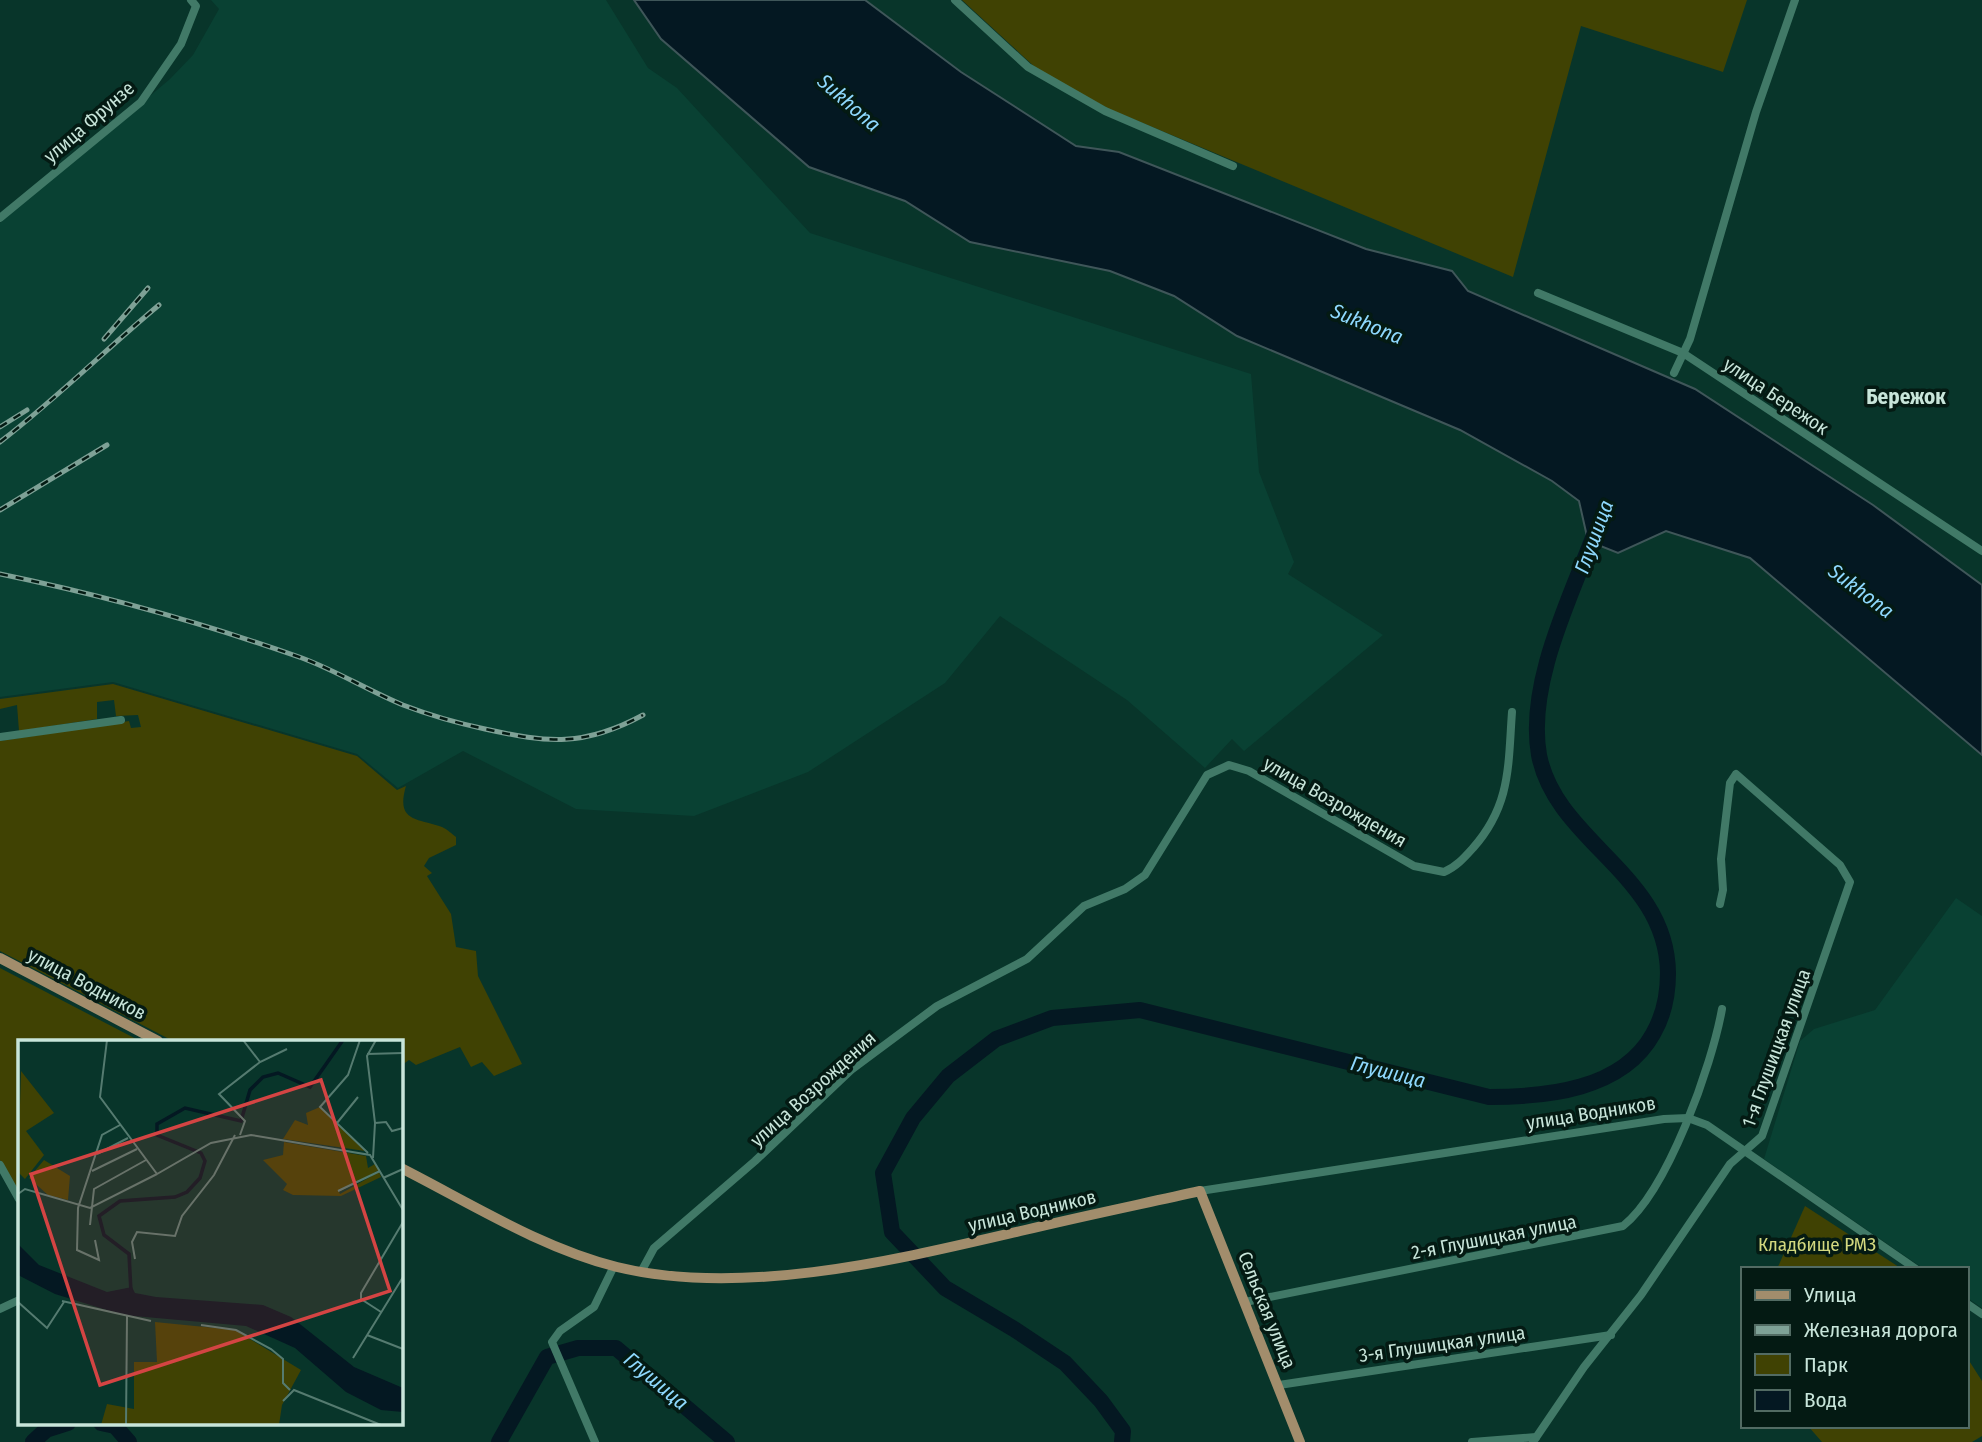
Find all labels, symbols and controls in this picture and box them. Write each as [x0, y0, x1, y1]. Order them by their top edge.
water label: Sukhona [811, 68, 886, 138]
street label: улица Фрунзе [39, 76, 139, 168]
water label: Sukhona [1326, 297, 1407, 350]
street label: улица Бережок [1719, 352, 1833, 440]
district label: Бережок [1866, 384, 1946, 410]
water label: Глушица [1569, 497, 1619, 577]
water label: Sukhona [1822, 557, 1899, 624]
street label: улица Возрождения [1259, 752, 1411, 852]
street label: улица Водников [24, 943, 150, 1025]
street label: 1-я Глушицкая улица [1737, 966, 1815, 1130]
street label: улица Возрождения [745, 1027, 881, 1151]
inset map [18, 1040, 402, 1424]
water label: Глушица [1348, 1050, 1428, 1094]
street label: улица Водников [1525, 1091, 1657, 1135]
street label: улица Водников [966, 1185, 1098, 1237]
street label: 2-я Глушицкая улица [1410, 1210, 1578, 1264]
park label: Кладбище РМЗ [1758, 1233, 1876, 1256]
street label: Сельская улица [1233, 1248, 1301, 1372]
legend [1741, 1267, 1968, 1428]
text: Улица [1803, 1282, 1857, 1308]
text: Железная дорога [1804, 1317, 1958, 1343]
street label: 3-я Глушицкая улица [1357, 1321, 1527, 1367]
water label: Глушица [618, 1347, 694, 1415]
text: Парк [1804, 1352, 1848, 1378]
text: Вода [1804, 1387, 1847, 1413]

